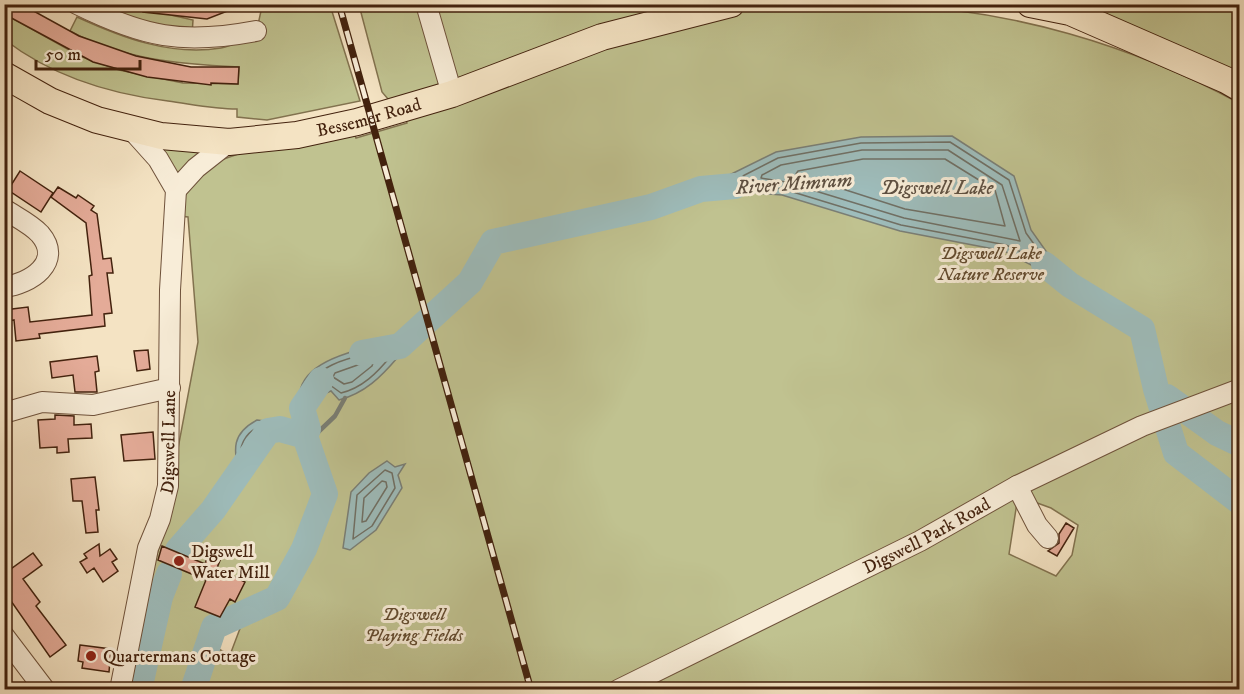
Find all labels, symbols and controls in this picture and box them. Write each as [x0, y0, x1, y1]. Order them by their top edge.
scale bar [36, 33, 140, 71]
text: 50 m [45, 44, 81, 66]
street label: Bessemer Road [315, 94, 424, 142]
water label: River Mimram [734, 168, 853, 201]
water label: Digswell Lake [881, 176, 994, 201]
park label: Digswell Lake Nature Reserve [937, 243, 1045, 286]
street label: Digswell Lane [156, 390, 181, 497]
street label: Digswell Park Road [860, 493, 995, 579]
place label: Digswell Water Mill [190, 541, 270, 584]
marker: Digswell Water Mill [172, 554, 186, 568]
park label: Digswell Playing Fields [365, 604, 464, 647]
place label: Quartermans Cottage [103, 646, 256, 668]
marker: Quartermans Cottage [84, 649, 98, 663]

